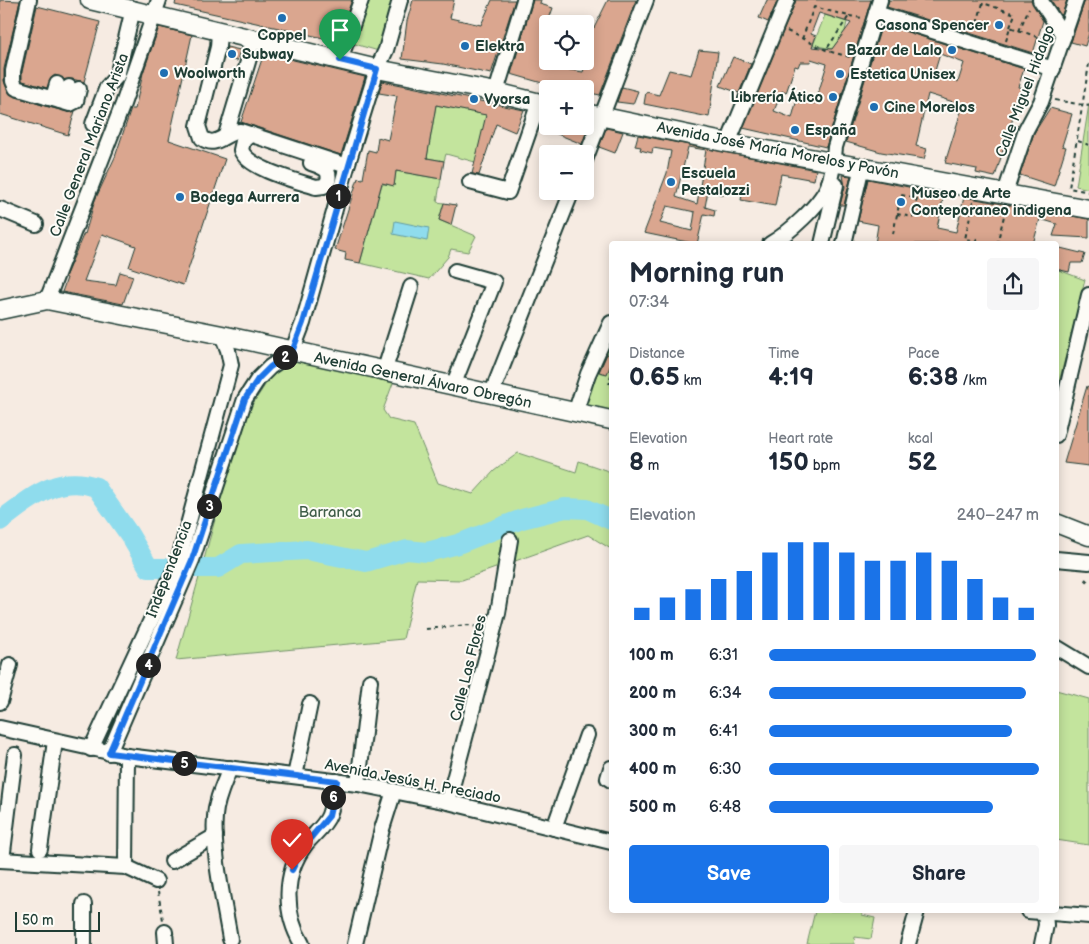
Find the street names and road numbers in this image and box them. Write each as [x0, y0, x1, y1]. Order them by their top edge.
street label: Calle Miguel Hidalgo [991, 22, 1060, 160]
street label: Calle General Mariano Arista [46, 51, 133, 240]
street label: Avenida José María Morelos y Pavón [655, 118, 900, 183]
street label: Avenida General Álvaro Obregón [312, 348, 533, 413]
street label: Independencia [142, 518, 197, 620]
street label: Calle Las Flores [446, 612, 491, 723]
street label: Avenida Jesús H. Preciado [323, 755, 503, 808]

